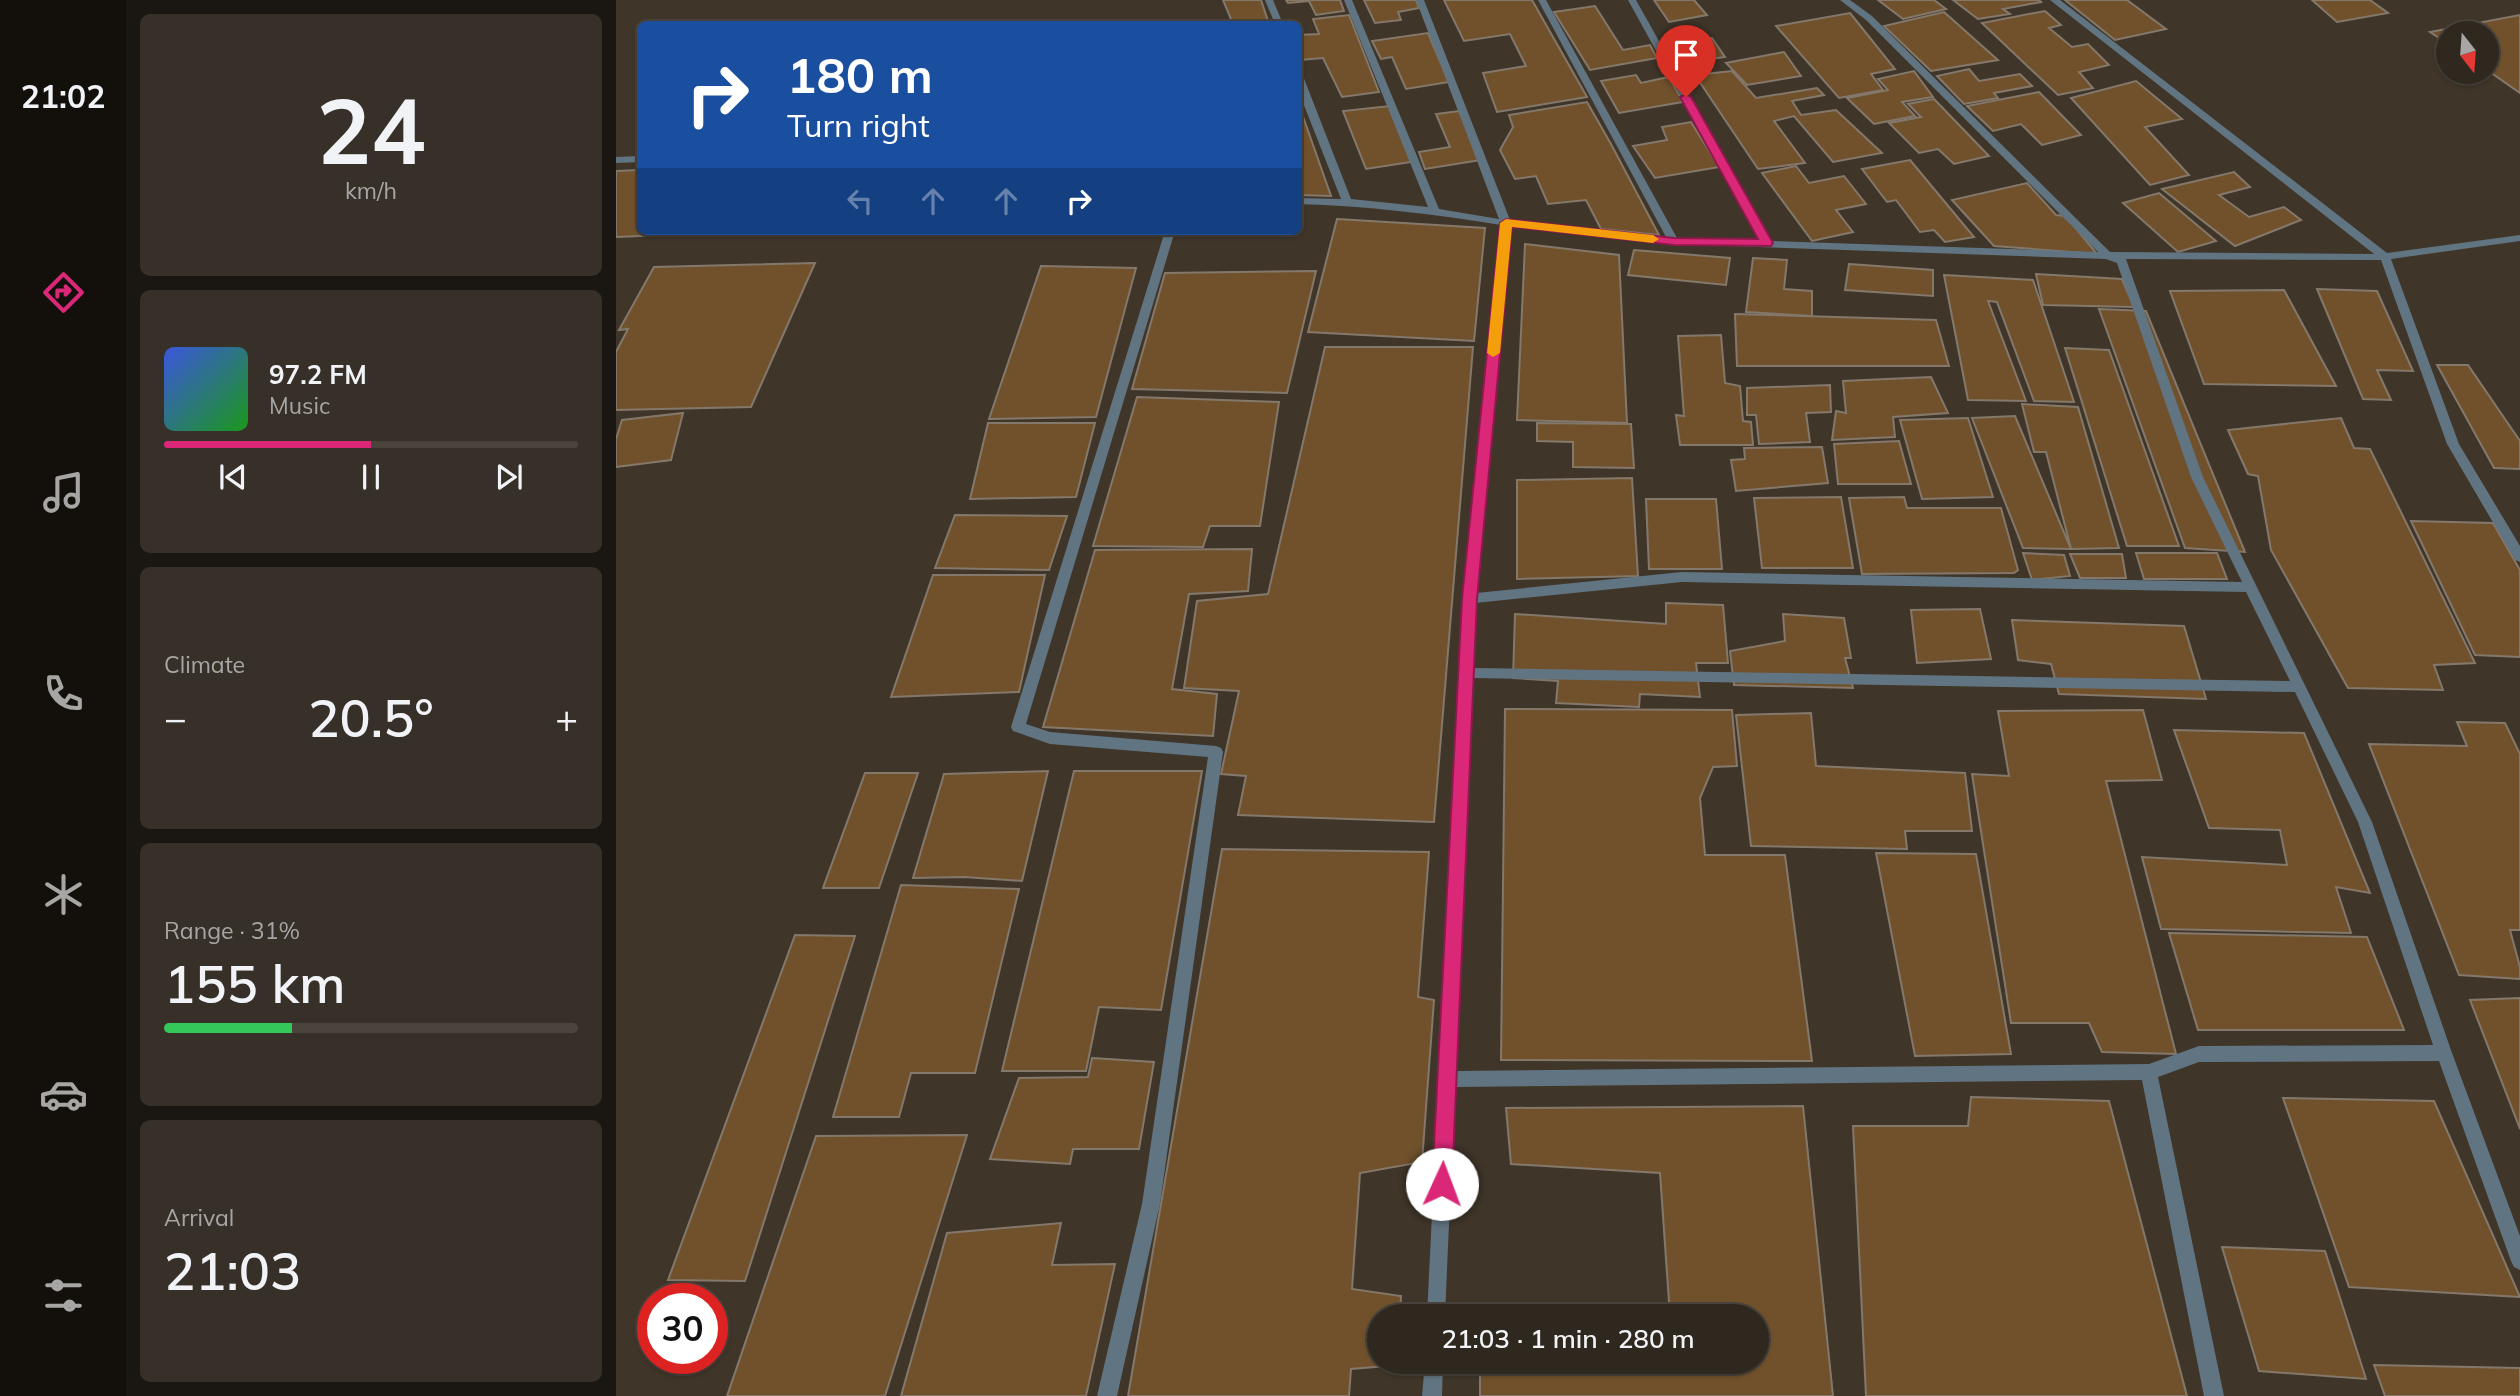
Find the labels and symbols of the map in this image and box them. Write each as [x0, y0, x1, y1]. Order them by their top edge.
north arrow [2436, 21, 2499, 84]
pin [1656, 25, 1716, 97]
position arrow [1405, 1147, 1479, 1221]
speed limit sign: 30 [637, 1283, 728, 1374]

